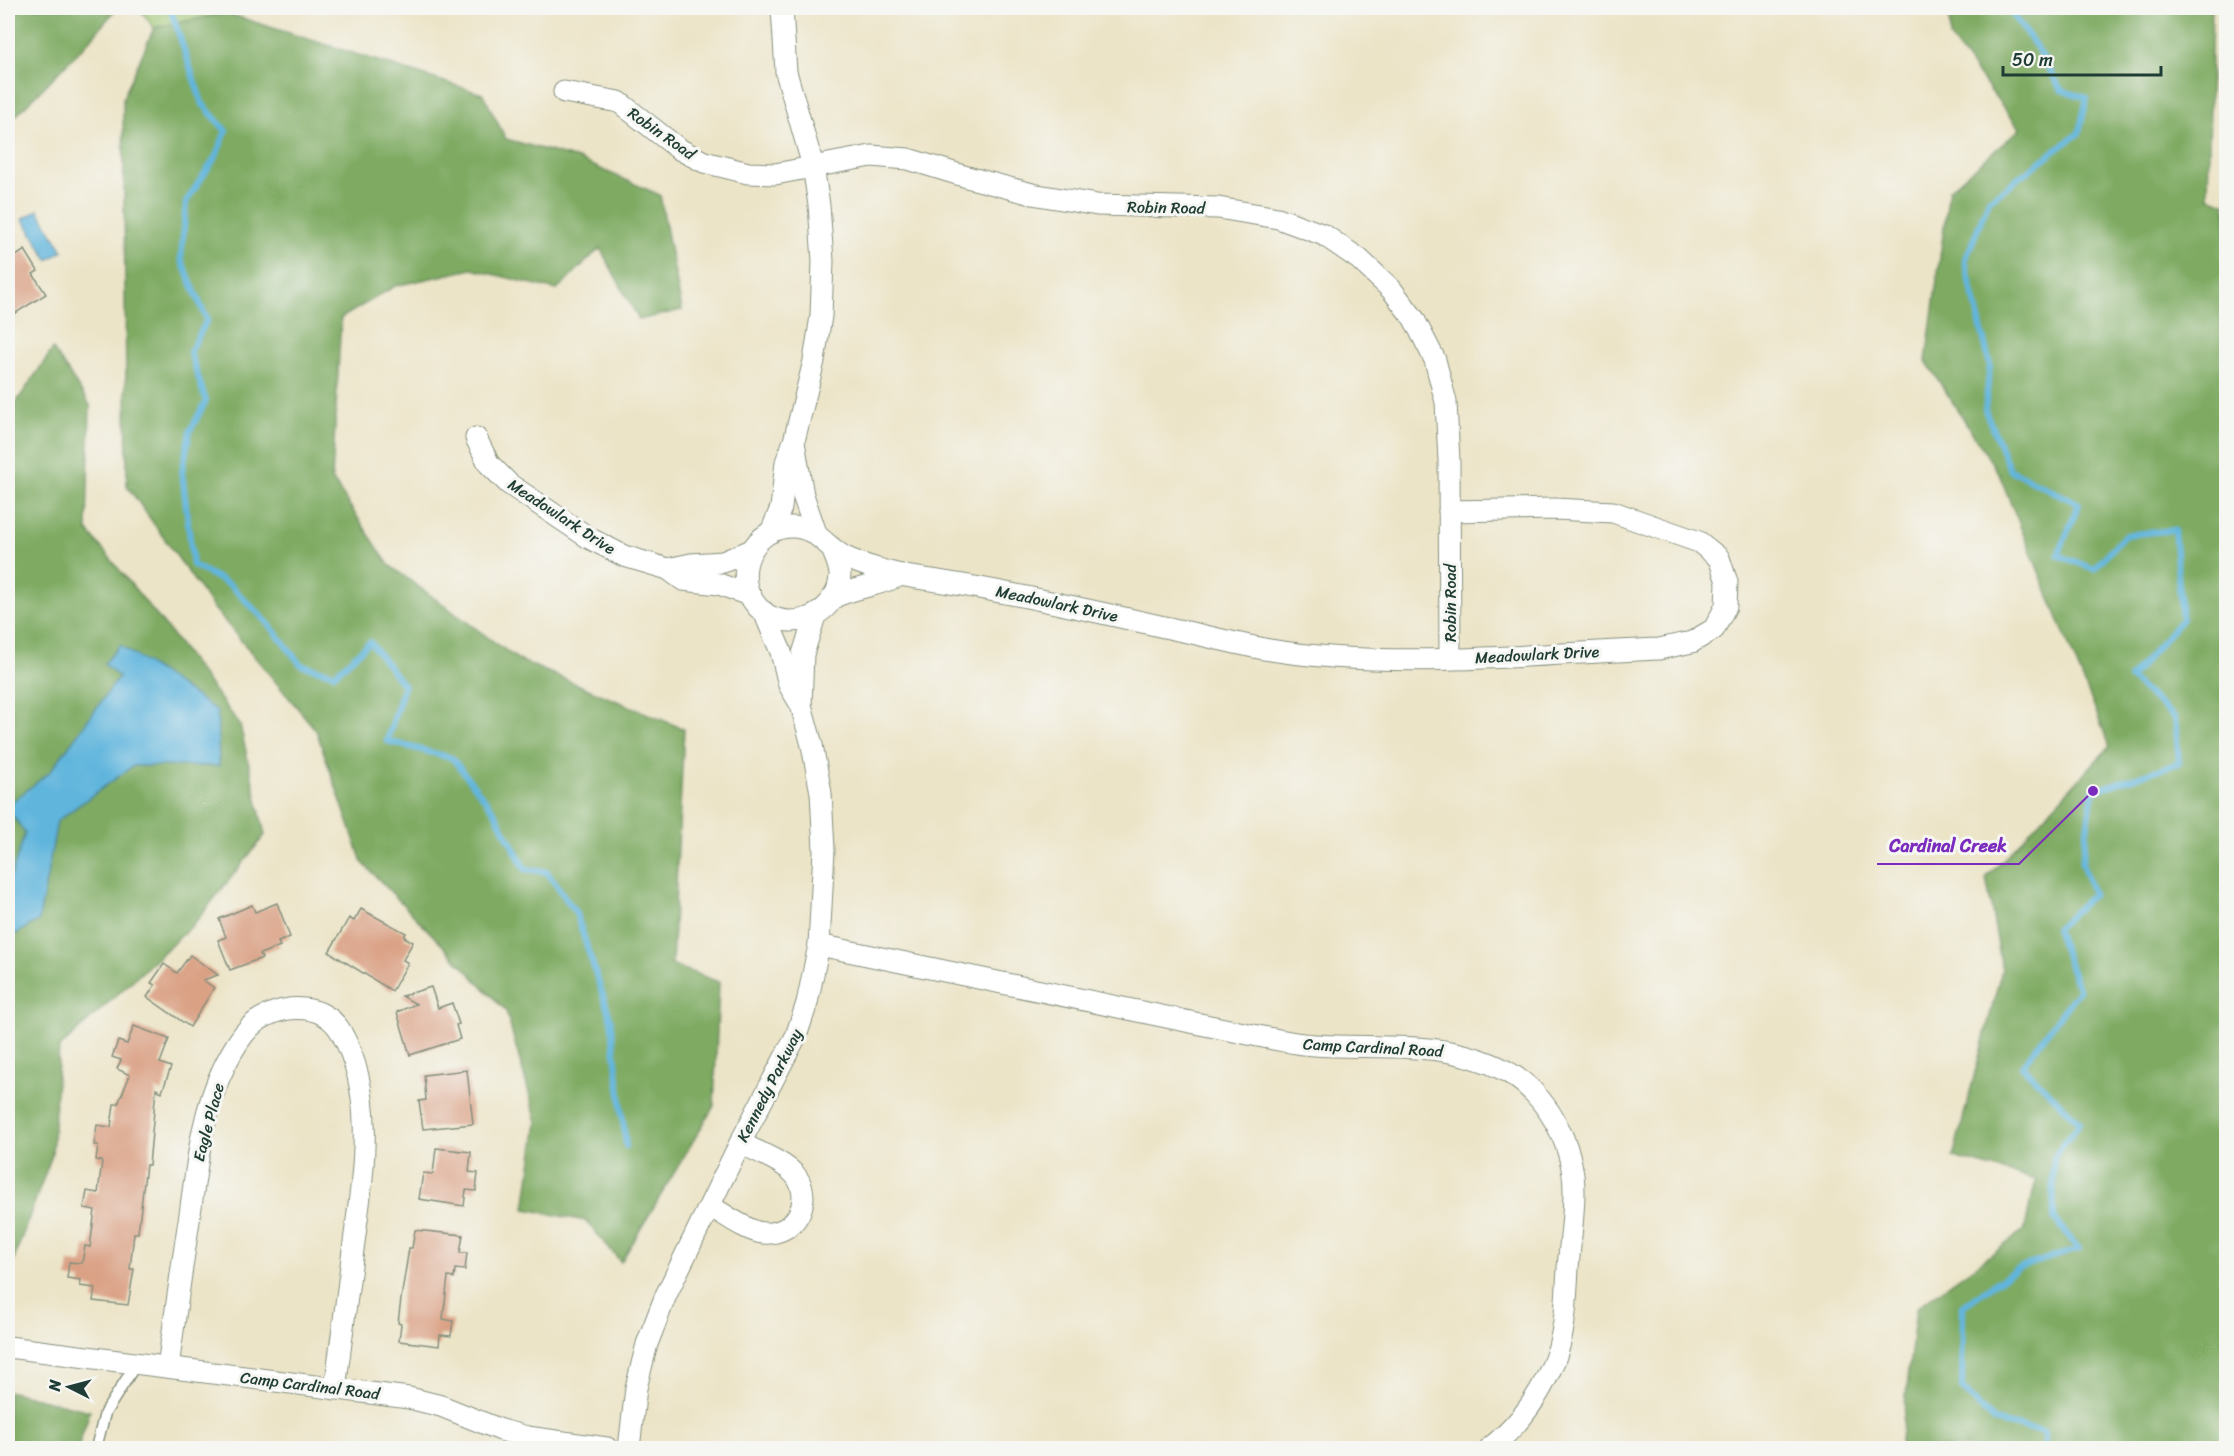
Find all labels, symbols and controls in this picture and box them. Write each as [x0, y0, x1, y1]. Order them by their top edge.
scale bar [2003, 39, 2160, 77]
text: 50 m [2012, 44, 2053, 76]
street label: Robin Road [621, 99, 703, 169]
street label: Robin Road [1127, 192, 1207, 223]
street label: Meadowlark Drive [502, 470, 622, 563]
street label: Robin Road [1436, 562, 1465, 642]
street label: Meadowlark Drive [993, 576, 1121, 631]
street label: Meadowlark Drive [1474, 637, 1600, 672]
callout: Cardinal Creek [1877, 828, 2019, 864]
text: Cardinal Creek [1888, 830, 2007, 862]
street label: Kennedy Parkway [728, 1023, 811, 1147]
street label: Camp Cardinal Road [1302, 1029, 1445, 1066]
street label: Eagle Place [184, 1080, 233, 1165]
north arrow [39, 1357, 99, 1417]
street label: Camp Cardinal Road [239, 1363, 383, 1409]
text: N [39, 1378, 70, 1394]

